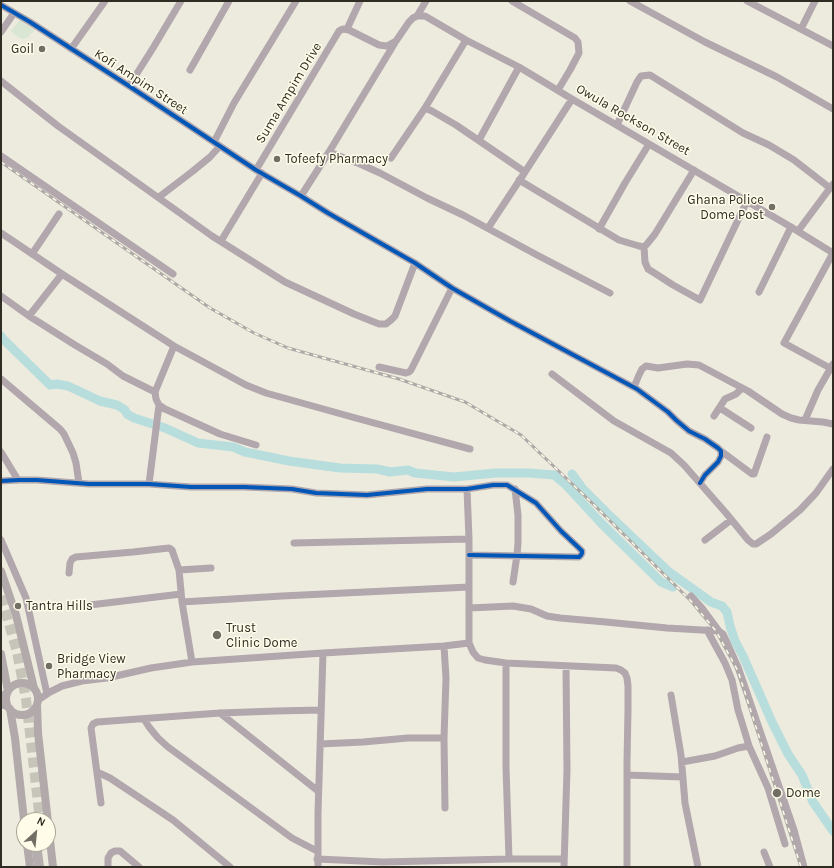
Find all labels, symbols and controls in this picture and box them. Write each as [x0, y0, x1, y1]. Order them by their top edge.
street label: Suma Ampim Drive [253, 40, 325, 146]
place label: Goil [11, 41, 34, 57]
marker: Goil [37, 44, 47, 54]
street label: Kofi Ampim Street [91, 46, 191, 118]
street label: Owula Rockson Street [573, 81, 693, 159]
place label: Tofeefy Pharmacy [285, 151, 388, 167]
marker: Tofeefy Pharmacy [272, 154, 282, 164]
place label: Ghana Police Dome Post [687, 192, 764, 223]
marker: Ghana Police Dome Post [767, 202, 777, 212]
place label: Tantra Hills [26, 598, 93, 614]
marker: Tantra Hills [13, 601, 23, 611]
place label: Trust Clinic Dome [226, 620, 298, 651]
marker: Trust Clinic Dome [211, 629, 223, 641]
place label: Bridge View Pharmacy [57, 651, 126, 682]
marker: Bridge View Pharmacy [44, 661, 54, 671]
place label: Dome [786, 785, 821, 801]
marker: Dome [771, 787, 783, 799]
north arrow [16, 812, 56, 852]
text: N [35, 814, 48, 829]

